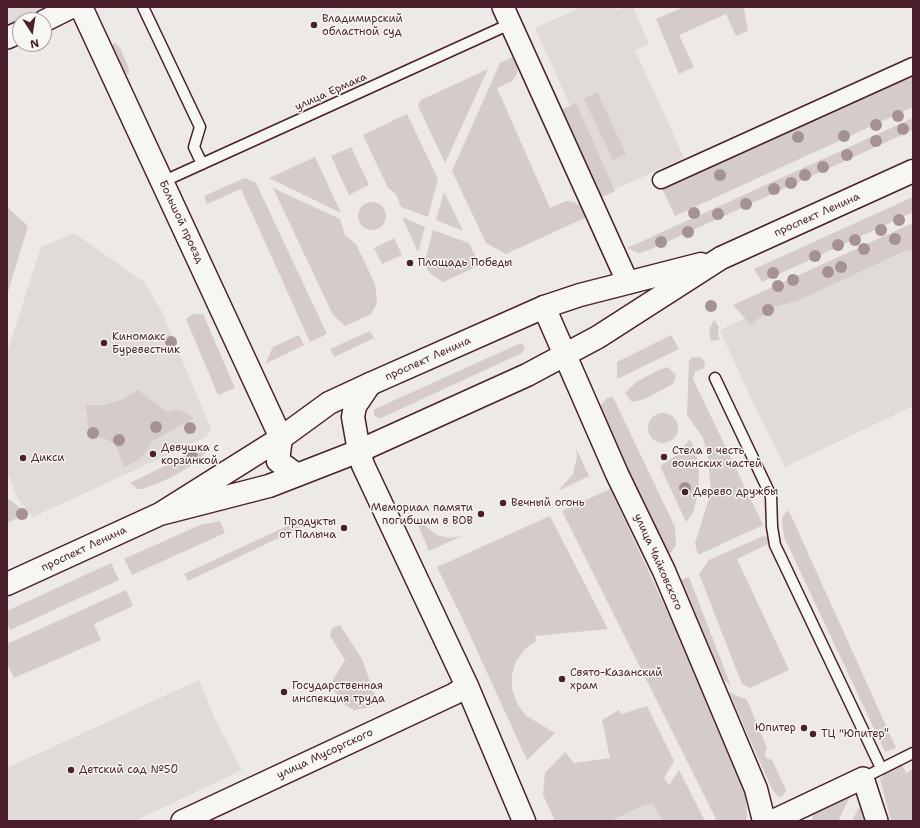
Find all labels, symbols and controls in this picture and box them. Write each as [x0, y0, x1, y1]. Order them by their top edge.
north arrow [12, 12, 52, 52]
place label: Владимирский областной суд [322, 12, 403, 38]
marker: Владимирский областной суд [309, 20, 319, 30]
text: N [29, 35, 40, 51]
street label: улица Ермака [293, 70, 369, 114]
street label: Большой проезд [156, 178, 206, 266]
street label: проспект Ленина [772, 190, 862, 240]
place label: Площадь Победы [418, 256, 512, 270]
marker: Площадь Победы [405, 258, 415, 268]
place label: Киномакс Буревестник [112, 330, 180, 356]
street label: проспект Ленина [383, 334, 473, 384]
marker: Киномакс Буревестник [99, 338, 109, 348]
place label: Девушка с корзинкой [161, 441, 219, 467]
place label: Стела в честь воинских частей [672, 444, 762, 470]
marker: Девушка с корзинкой [148, 449, 158, 459]
place label: Дикси [31, 451, 64, 465]
marker: Стела в честь воинских частей [659, 452, 669, 462]
marker: Дикси [18, 453, 28, 463]
place label: Дерево дружбы [693, 485, 778, 499]
marker: Дерево дружбы [680, 487, 690, 497]
place label: Вечный огонь [511, 496, 584, 510]
marker: Вечный огонь [498, 498, 508, 508]
place label: Мемориал памяти погибшим в ВОВ [371, 501, 473, 527]
marker: Мемориал памяти погибшим в ВОВ [476, 509, 486, 519]
street label: улица Чайковского [631, 512, 685, 612]
place label: Продукты от Палыча [279, 515, 336, 541]
street label: проспект Ленина [39, 523, 129, 575]
marker: Продукты от Палыча [339, 523, 349, 533]
place label: Свято-Казанский храм [570, 666, 662, 692]
marker: Свято-Казанский храм [557, 674, 567, 684]
place label: Государственная инспекция труда [292, 679, 385, 705]
marker: Государственная инспекция труда [279, 687, 289, 697]
place label: Юпитер [755, 721, 796, 735]
marker: Юпитер [799, 723, 809, 733]
street label: улица Мусоргского [275, 726, 375, 782]
place label: ТЦ "Юпитер" [821, 727, 889, 741]
marker: ТЦ "Юпитер" [808, 729, 818, 739]
place label: Детский сад №50 [79, 763, 178, 777]
marker: Детский сад №50 [66, 765, 76, 775]

